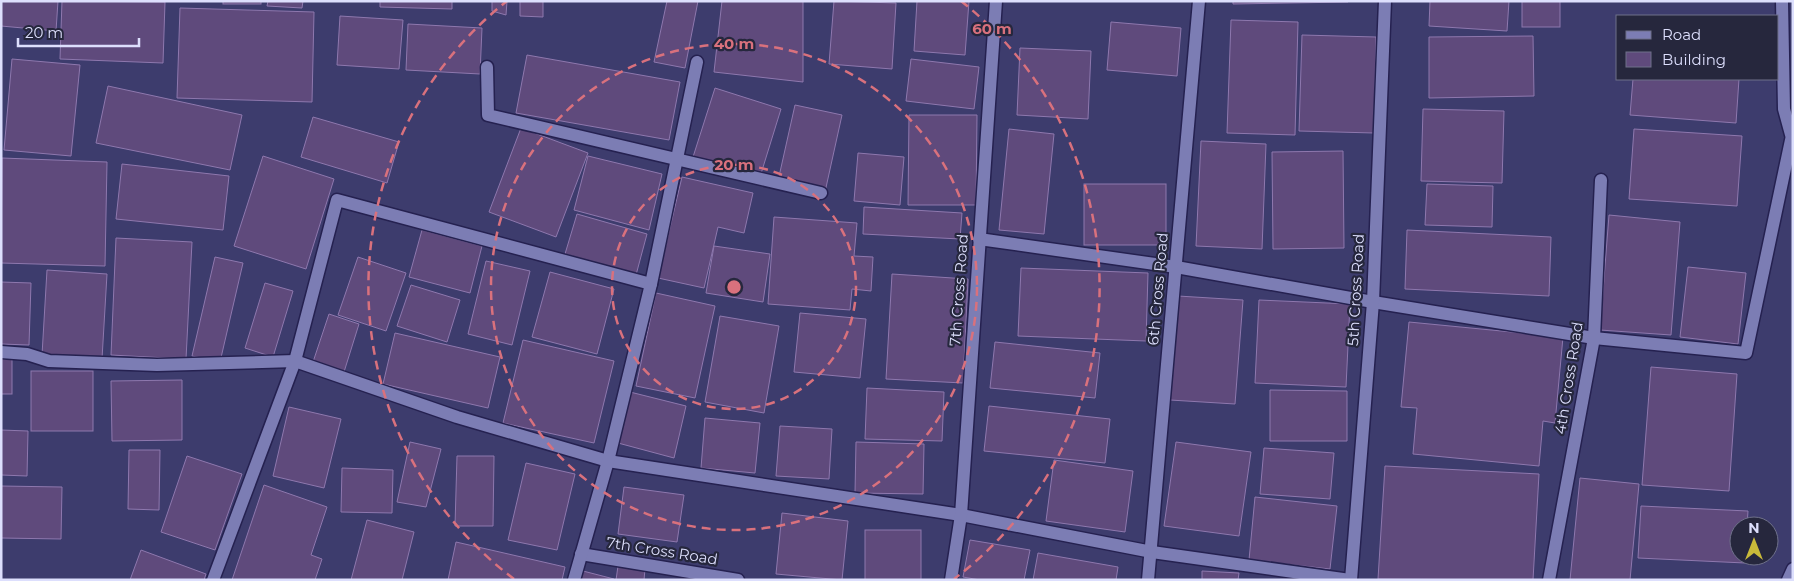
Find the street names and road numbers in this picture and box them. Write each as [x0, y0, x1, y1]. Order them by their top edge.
street label: 6th Cross Road [1143, 232, 1172, 346]
street label: 7th Cross Road [945, 233, 972, 347]
street label: 5th Cross Road [1343, 233, 1368, 347]
street label: 4th Cross Road [1550, 320, 1587, 436]
street label: 7th Cross Road [605, 532, 719, 569]

